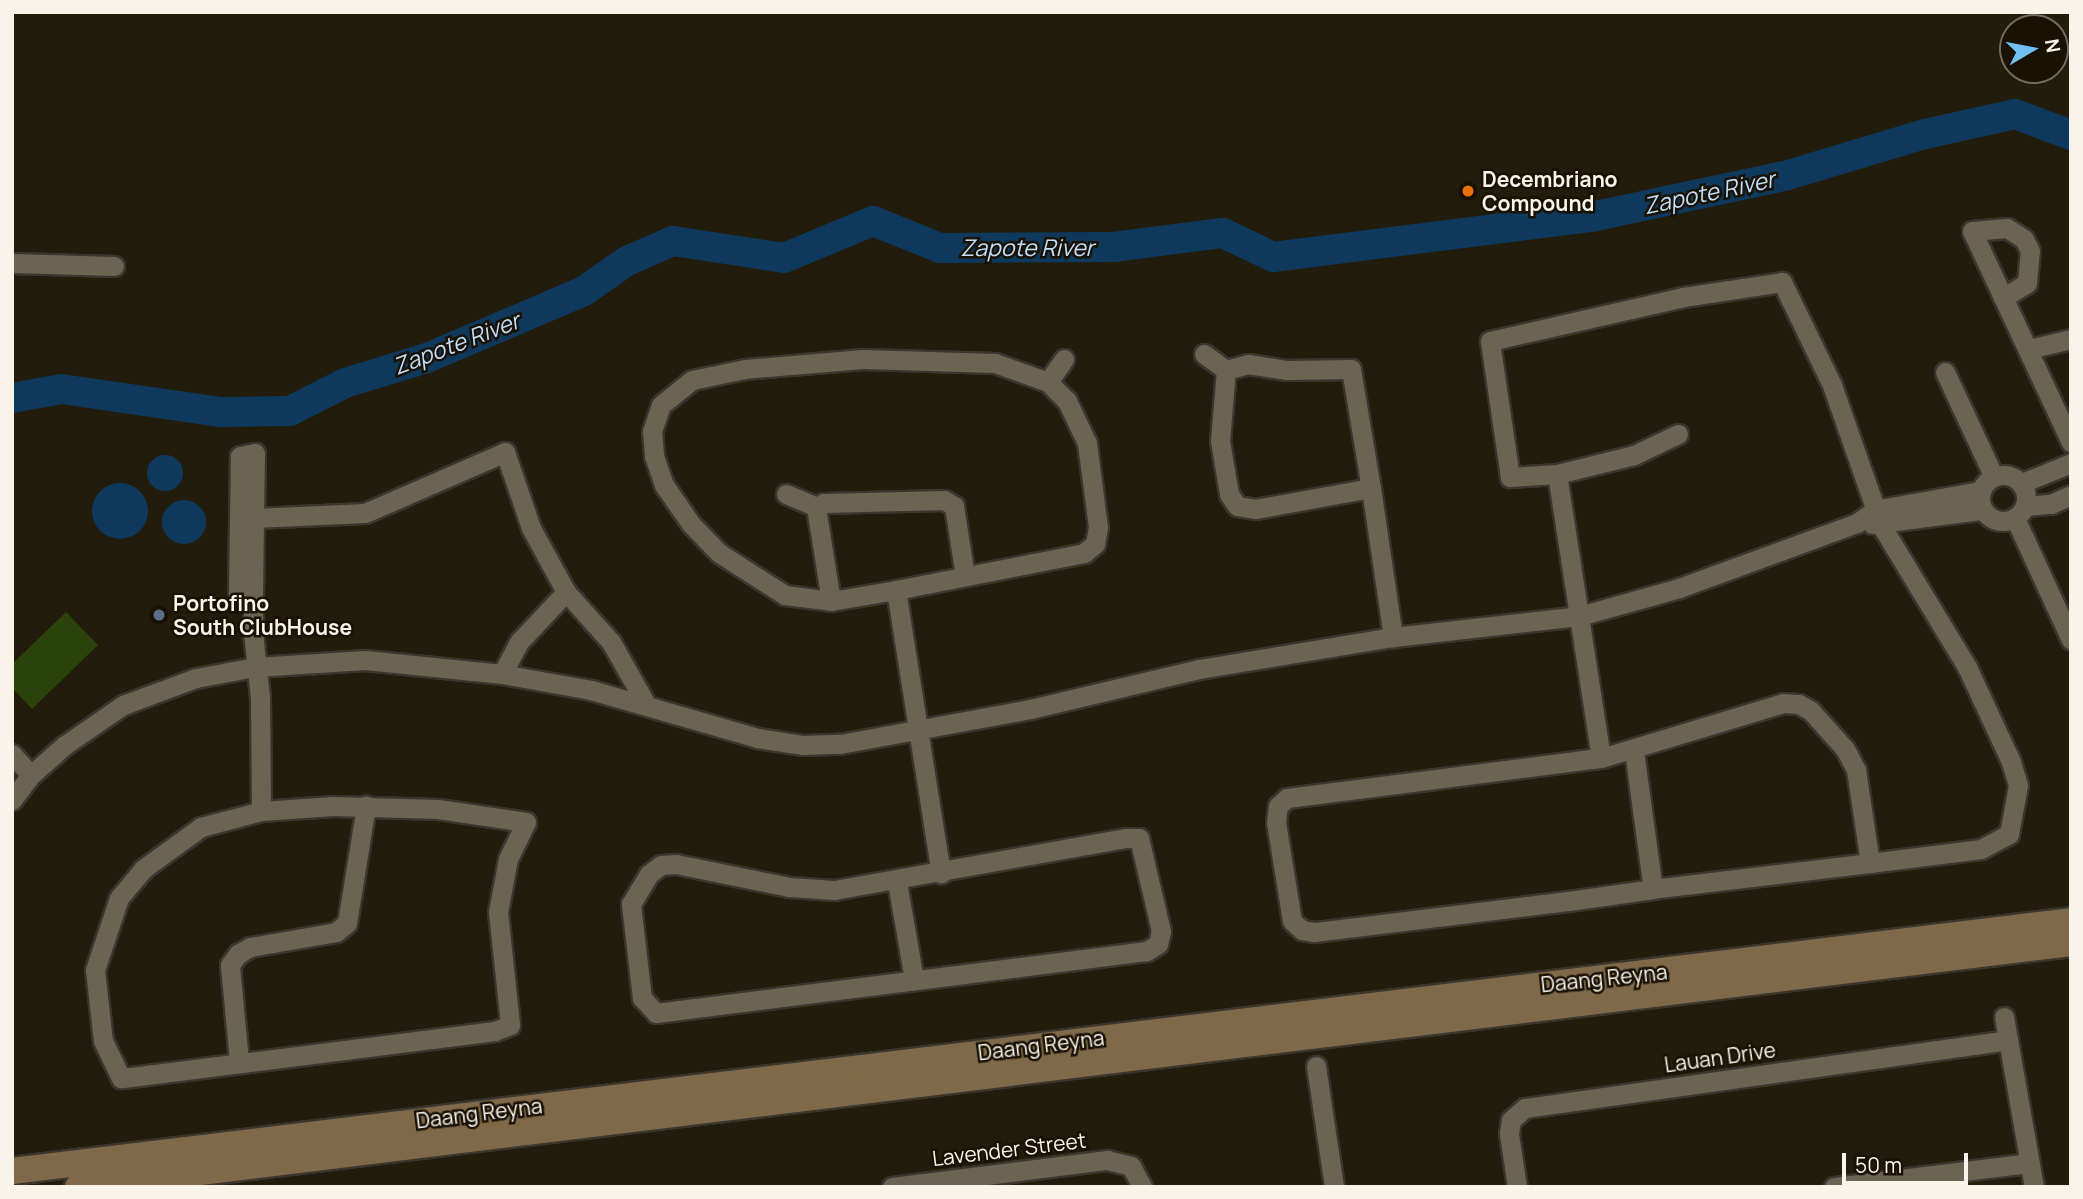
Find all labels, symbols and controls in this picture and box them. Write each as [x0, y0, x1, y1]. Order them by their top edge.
north arrow [1999, 14, 2069, 84]
text: N [2039, 37, 2067, 55]
water label: Zapote River [1641, 165, 1777, 219]
place label: Decembriano Compound [1482, 166, 1618, 216]
marker: Decembriano Compound [1460, 183, 1476, 199]
water label: Zapote River [960, 233, 1094, 261]
water label: Zapote River [389, 306, 523, 380]
place label: Portofino South ClubHouse [173, 590, 352, 640]
marker: Portofino South ClubHouse [151, 607, 167, 623]
street label: Daang Reyna [1540, 959, 1668, 997]
street label: Daang Reyna [976, 1025, 1106, 1065]
street label: Lauan Drive [1663, 1037, 1777, 1077]
street label: Daang Reyna [414, 1093, 544, 1133]
street label: Lavender Street [931, 1127, 1087, 1171]
scale bar [1845, 1140, 1971, 1184]
text: 50 m [1855, 1151, 1902, 1179]

